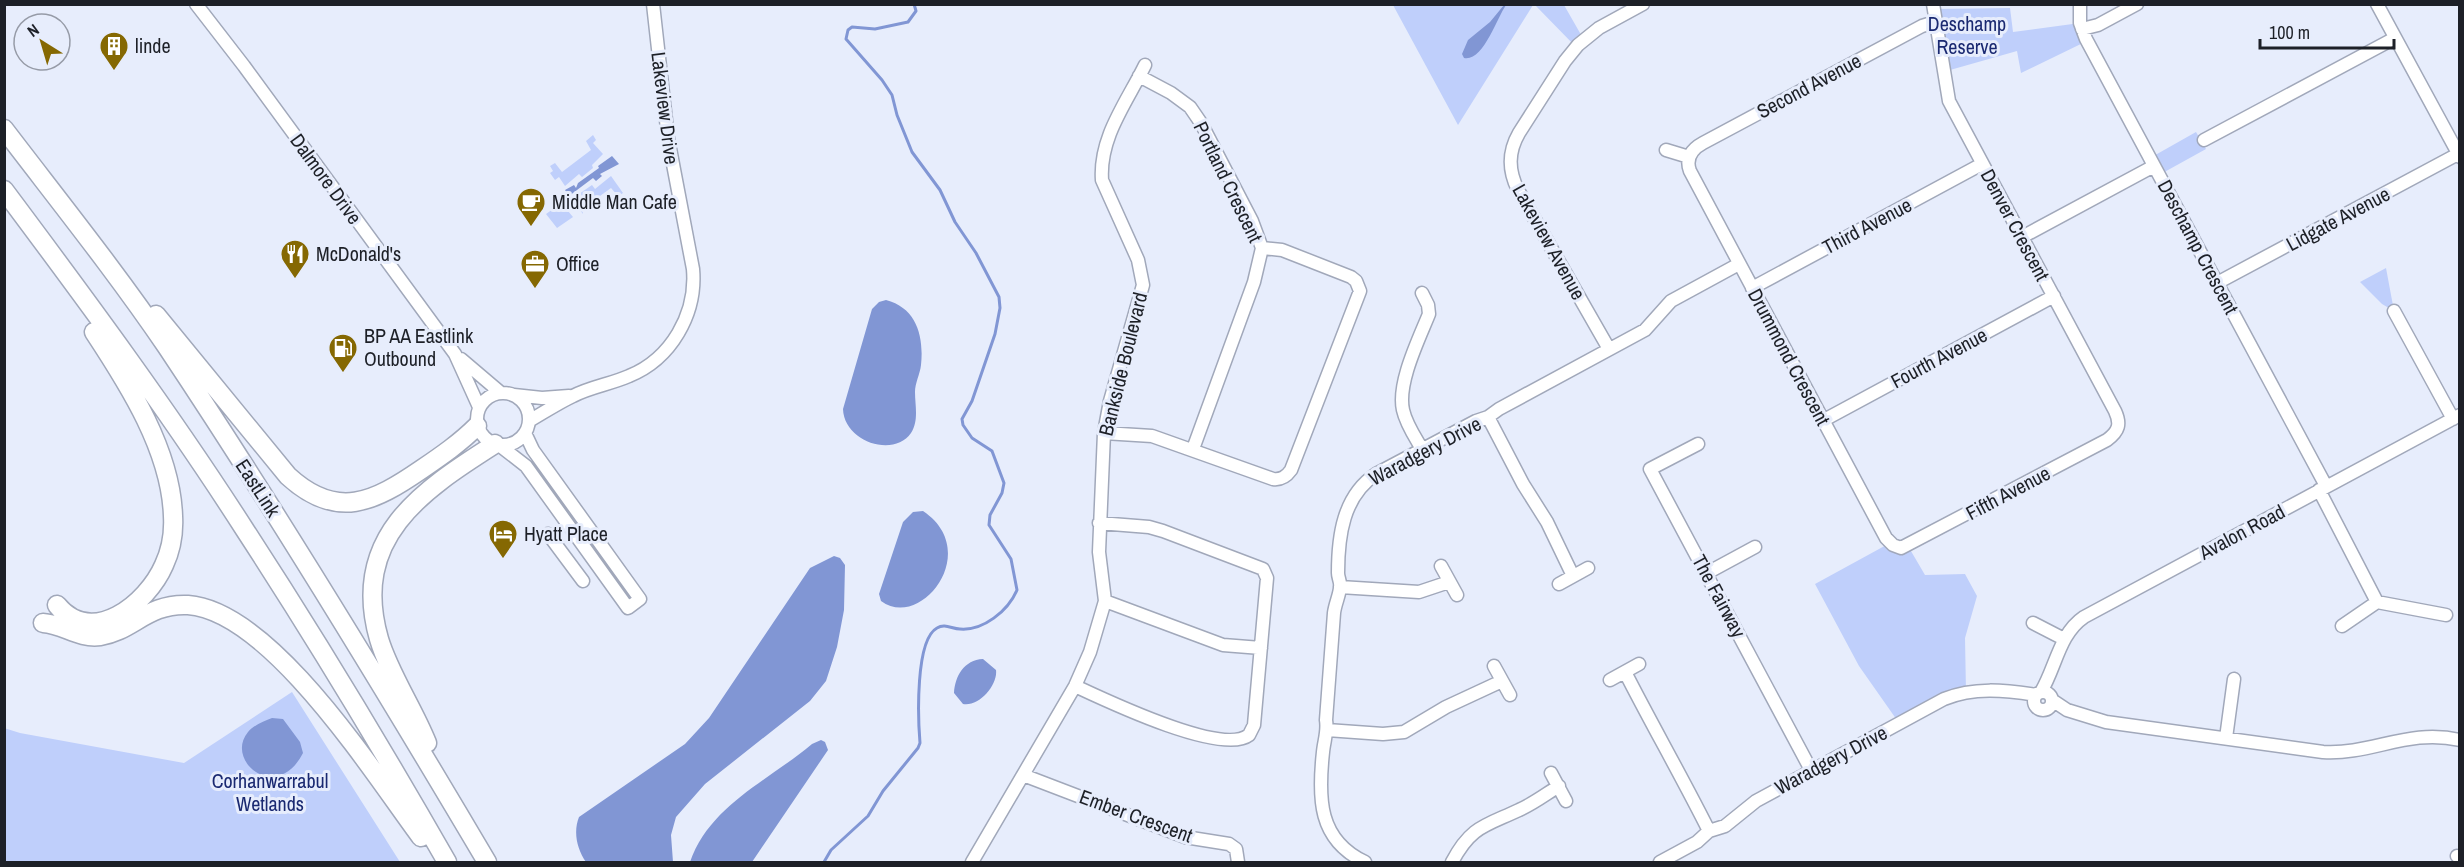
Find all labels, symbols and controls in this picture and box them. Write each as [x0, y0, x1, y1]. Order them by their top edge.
park label: Deschamp Reserve [1928, 10, 2006, 60]
north arrow [12, 12, 72, 72]
scale bar [2260, 12, 2394, 50]
text: N [23, 18, 43, 42]
text: 100 m [2269, 20, 2310, 45]
building icon: linde [98, 30, 130, 72]
place label: linde [135, 32, 171, 59]
street label: Second Avenue [1752, 47, 1866, 124]
street label: Lakeview Drive [645, 50, 686, 166]
street label: Portland Crescent [1188, 117, 1270, 247]
street label: Dalmore Drive [284, 128, 368, 229]
street label: Denver Crescent [1975, 164, 2056, 286]
street label: Deschamp Crescent [2152, 175, 2245, 319]
street label: Lakeview Avenue [1507, 179, 1592, 304]
street label: Lidgate Avenue [2281, 180, 2394, 257]
cafe icon: Middle Man Cafe [515, 186, 547, 228]
place label: Middle Man Cafe [552, 188, 677, 215]
street label: Third Avenue [1817, 191, 1916, 260]
restaurant icon: McDonald's [279, 238, 311, 280]
place label: McDonald's [316, 240, 401, 267]
office icon: Office [519, 248, 551, 290]
place label: Office [556, 250, 599, 277]
street label: Drummond Crescent [1742, 284, 1837, 430]
street label: Bankside Boulevard [1092, 289, 1153, 438]
street label: Fourth Avenue [1886, 321, 1992, 394]
place label: BP AA Eastlink Outbound [364, 322, 474, 372]
fuel station icon: BP AA Eastlink Outbound [327, 332, 359, 374]
street label: Waradgery Drive [1364, 410, 1486, 491]
street label: EastLink [230, 454, 288, 523]
street label: Fifth Avenue [1961, 459, 2055, 526]
street label: Avalon Road [2193, 498, 2289, 566]
hotel icon: Hyatt Place [487, 518, 519, 560]
place label: Hyatt Place [524, 520, 608, 547]
street label: The Fairway [1686, 550, 1753, 643]
street label: Waradgery Drive [1770, 719, 1892, 800]
park label: Corhanwarrabul Wetlands [212, 767, 328, 817]
street label: Ember Crescent [1076, 783, 1197, 849]

